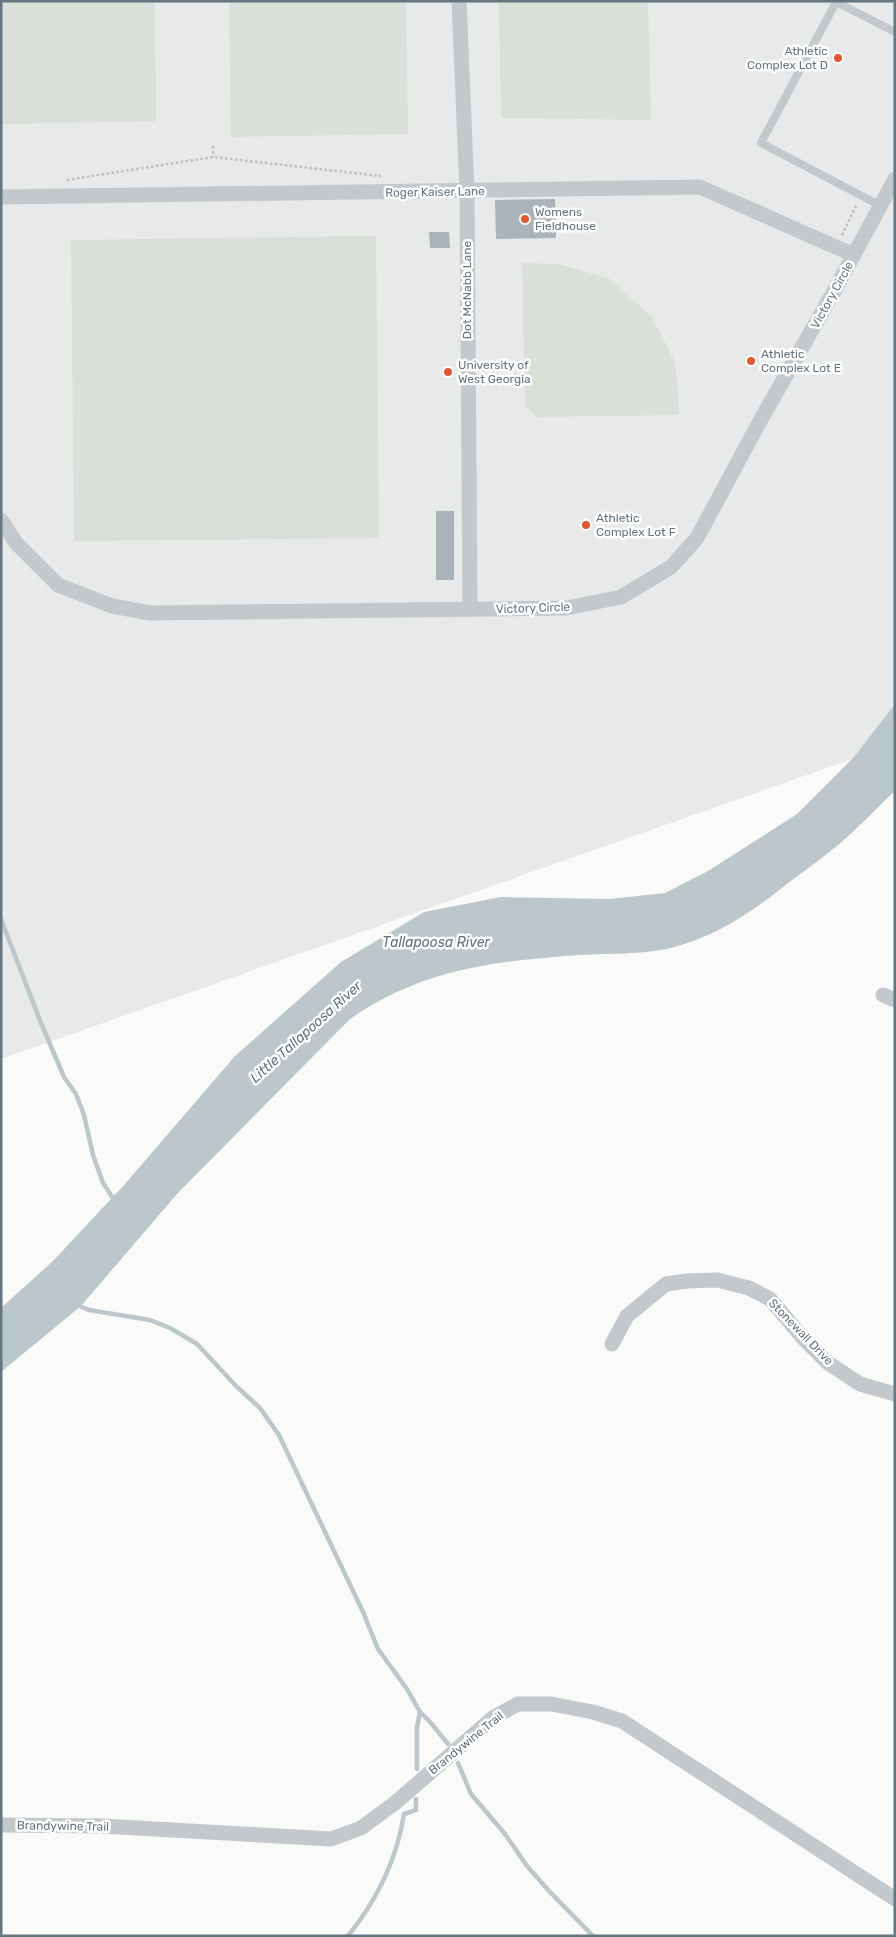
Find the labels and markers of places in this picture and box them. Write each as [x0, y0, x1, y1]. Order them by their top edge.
place label: Athletic Complex Lot D [747, 44, 828, 72]
marker: Athletic Complex Lot D [832, 52, 844, 64]
place label: Womens Fieldhouse [535, 205, 596, 233]
marker: Womens Fieldhouse [519, 213, 531, 225]
place label: Athletic Complex Lot E [761, 347, 841, 375]
marker: Athletic Complex Lot E [745, 355, 757, 367]
place label: University of West Georgia [458, 358, 531, 386]
marker: University of West Georgia [442, 366, 454, 378]
place label: Athletic Complex Lot F [596, 511, 676, 539]
marker: Athletic Complex Lot F [580, 519, 592, 531]

